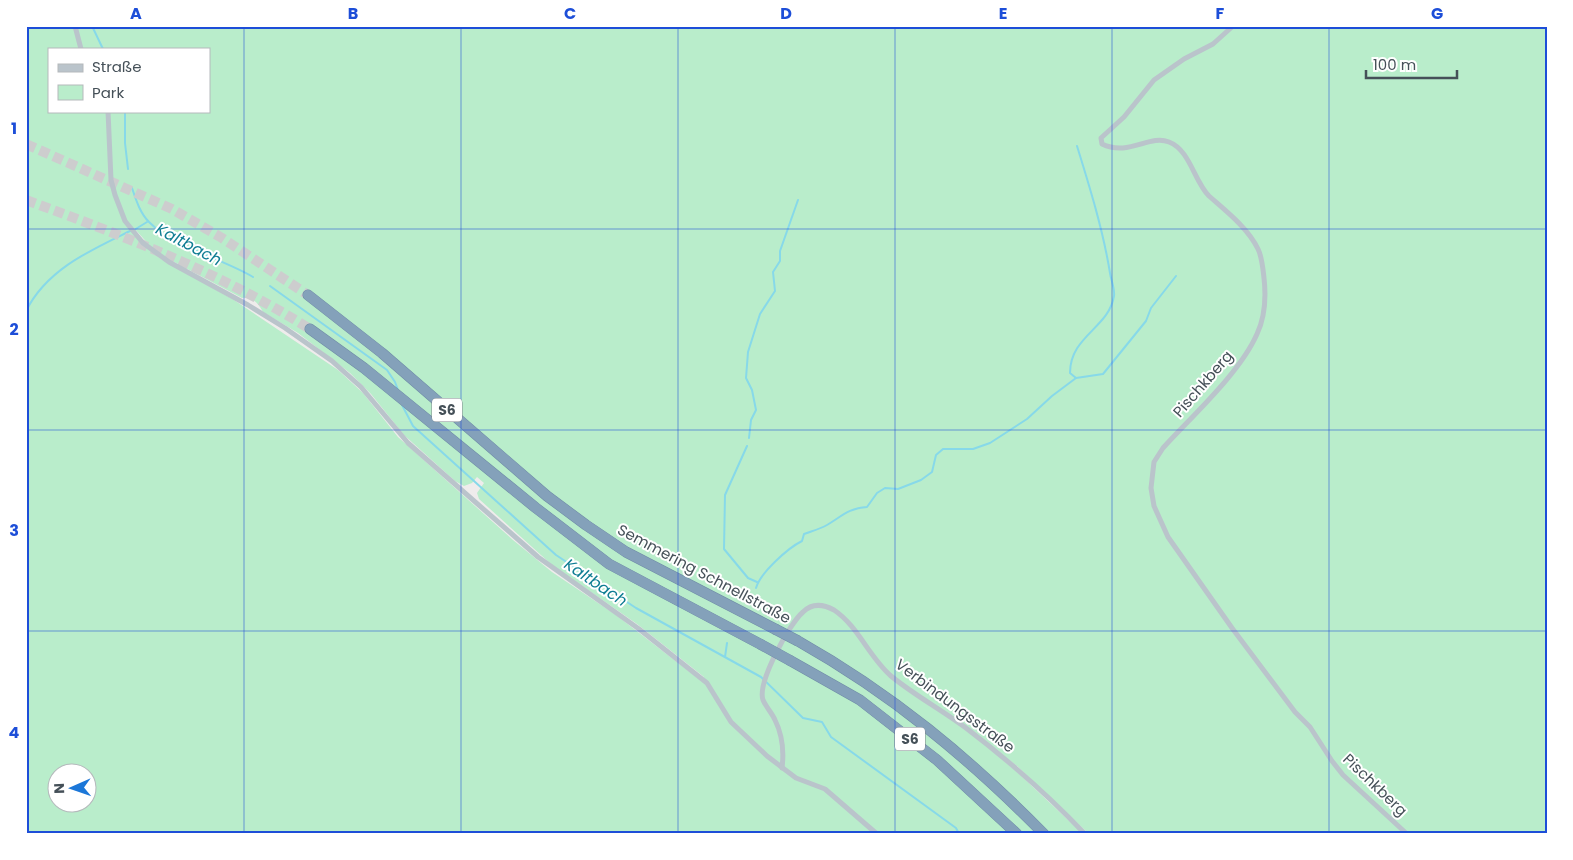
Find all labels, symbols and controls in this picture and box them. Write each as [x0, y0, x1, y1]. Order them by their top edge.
text: A [130, 2, 142, 25]
text: B [348, 2, 358, 25]
text: C [564, 2, 576, 25]
text: D [780, 2, 792, 25]
text: E [999, 2, 1007, 25]
text: F [1216, 2, 1225, 25]
text: G [1431, 2, 1443, 25]
legend [48, 48, 210, 112]
scale bar [1366, 48, 1457, 80]
text: 100 m [1373, 54, 1416, 75]
text: Straße [92, 56, 142, 77]
text: Park [92, 82, 124, 103]
text: 1 [11, 117, 17, 140]
water label: Kaltbach [152, 217, 226, 271]
text: 2 [9, 318, 19, 341]
street label: Pischkberg [1168, 346, 1237, 421]
road number: S6 [432, 398, 462, 422]
text: 3 [9, 519, 19, 542]
street label: Semmering Schnellstraße [614, 519, 795, 628]
water label: Kaltbach [560, 553, 632, 612]
street label: Verbindungsstraße [891, 654, 1019, 757]
text: 4 [9, 721, 20, 744]
road number: S6 [895, 728, 925, 751]
street label: Pischkberg [1339, 749, 1412, 821]
north arrow [48, 762, 98, 812]
text: N [49, 783, 69, 794]

